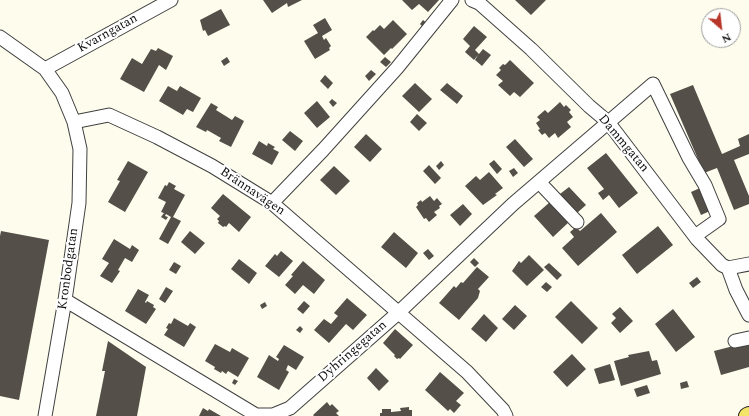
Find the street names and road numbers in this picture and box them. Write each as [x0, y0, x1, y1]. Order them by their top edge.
street label: Kvarngatan [75, 11, 141, 57]
street label: Dammgatan [594, 112, 652, 176]
street label: Brännavägen [217, 165, 287, 219]
street label: Kronbodgatan [56, 227, 82, 311]
street label: Dyhringegatan [315, 318, 391, 386]

